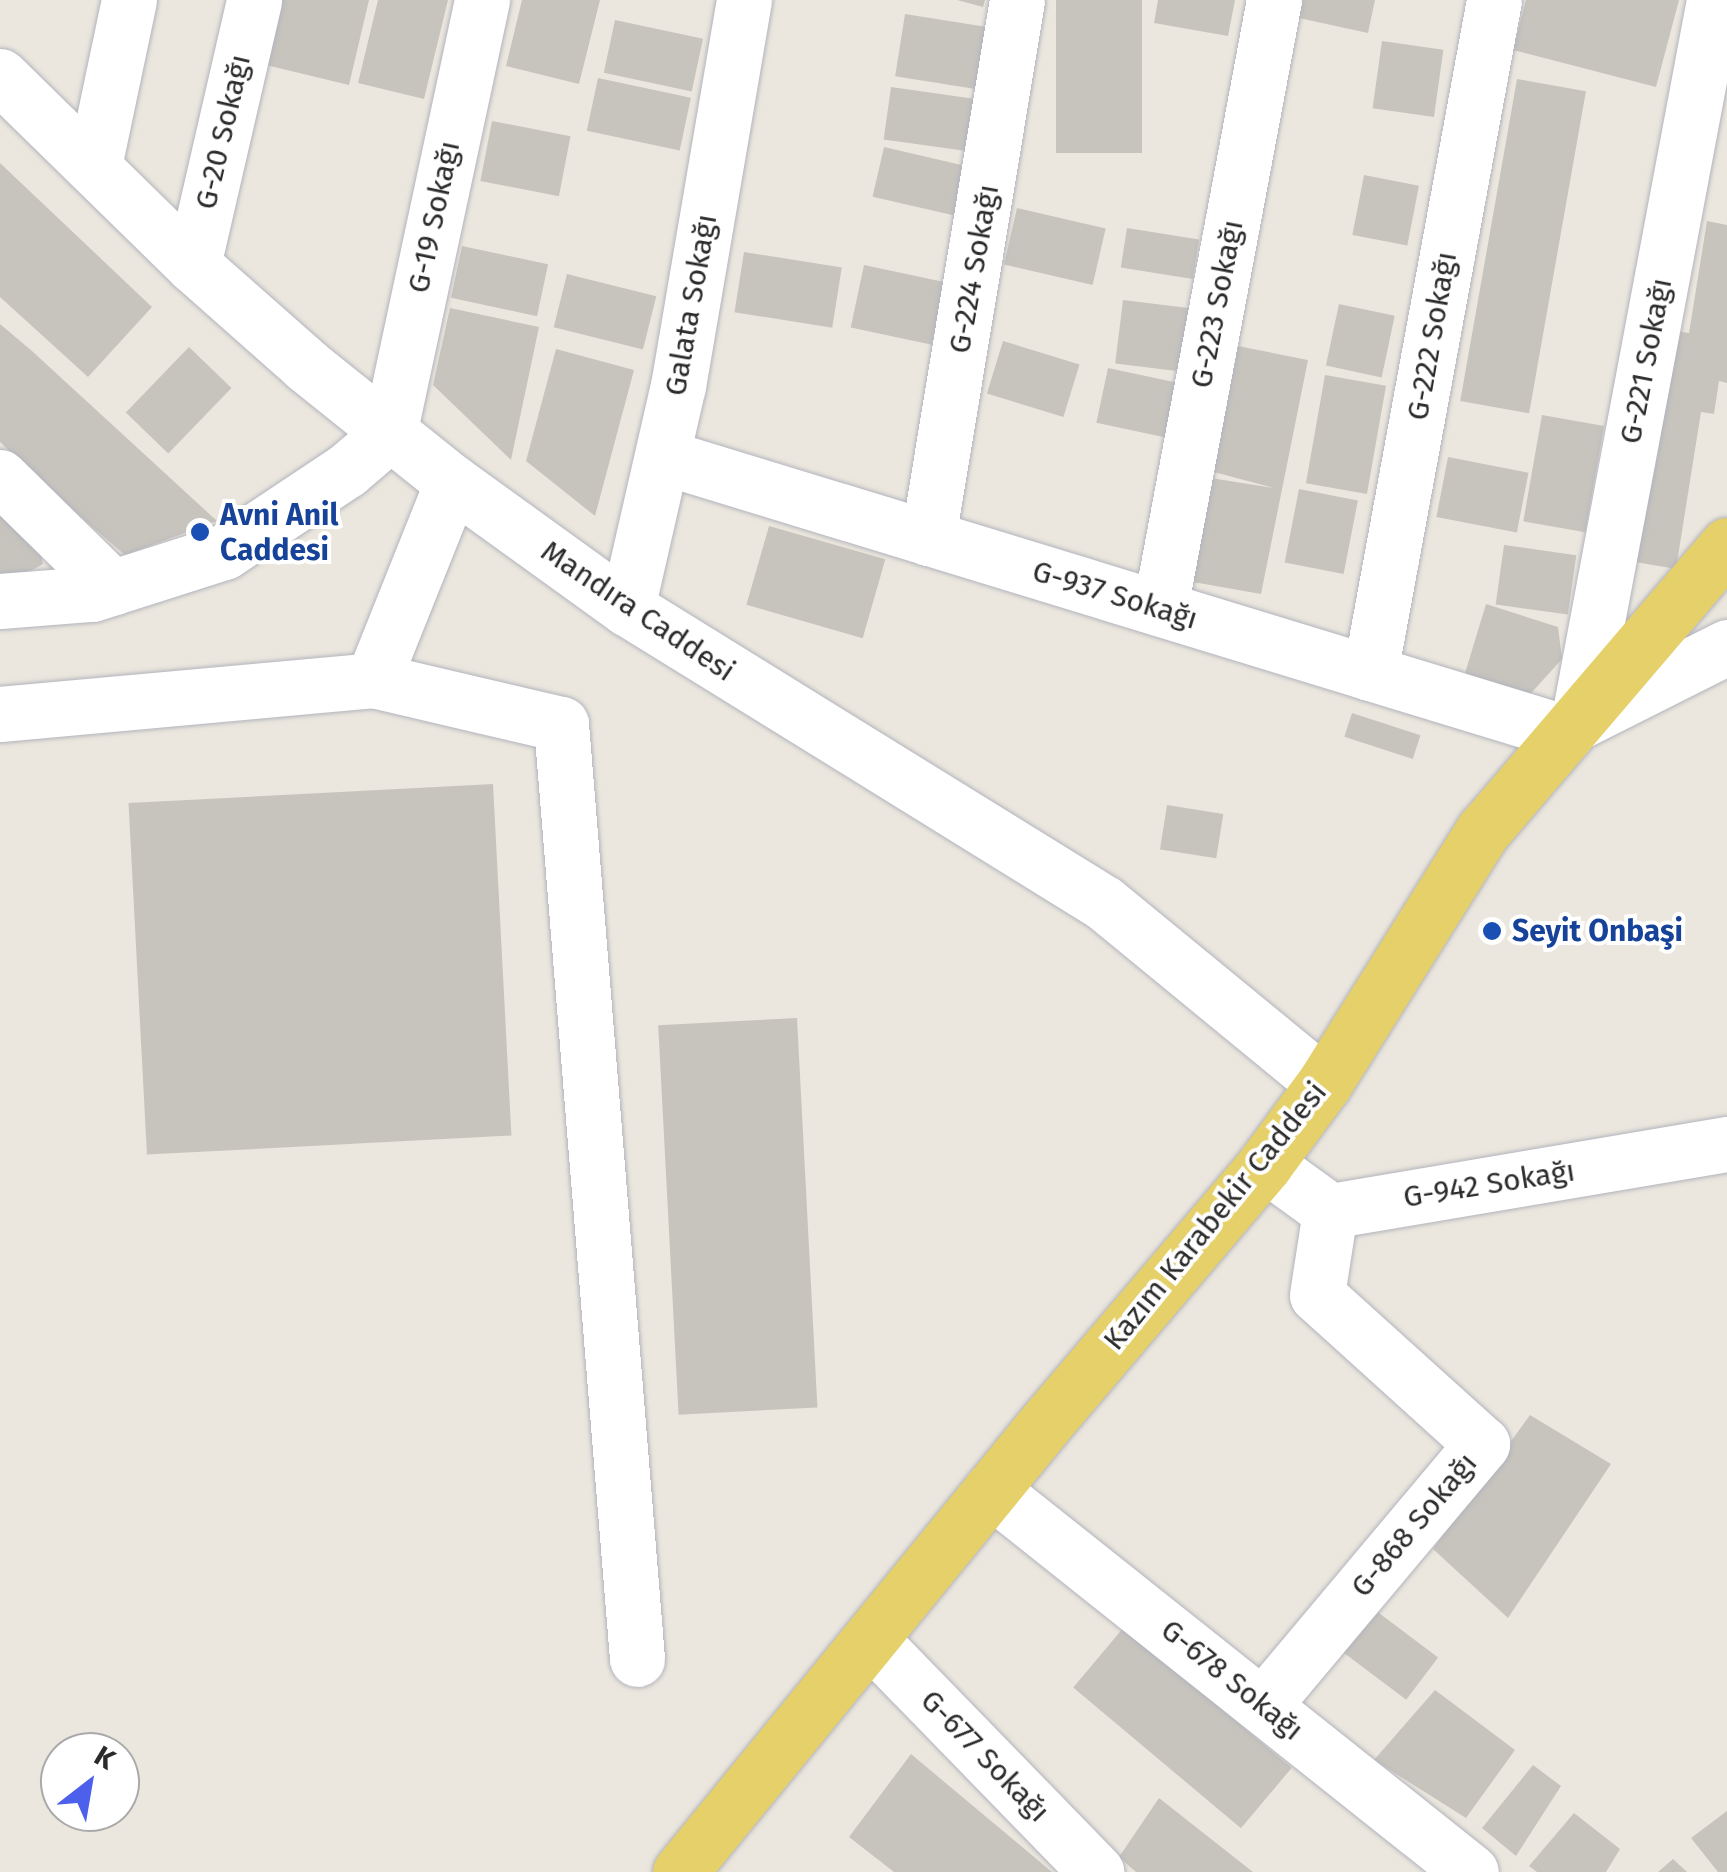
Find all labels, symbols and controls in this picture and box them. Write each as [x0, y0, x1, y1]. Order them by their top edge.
street label: G-20 Sokağı [188, 51, 258, 213]
street label: G-19 Sokağı [400, 138, 468, 296]
street label: G-224 Sokağı [941, 182, 1007, 356]
street label: Galata Sokağı [657, 211, 725, 399]
street label: G-223 Sokağı [1183, 217, 1251, 391]
street label: G-222 Sokağı [1399, 249, 1465, 423]
street label: G-221 Sokağı [1612, 275, 1680, 447]
place label: Avni Anil Caddesi [220, 497, 338, 568]
marker: Avni Anil Caddesi [189, 521, 211, 543]
street label: Mandıra Caddesi [534, 533, 742, 689]
street label: G-937 Sokağı [1028, 553, 1202, 637]
place label: Seyit Onbaşi [1512, 913, 1683, 949]
marker: Seyit Onbaşi [1481, 920, 1503, 942]
street label: Kazım Karabekir Caddesi [1096, 1075, 1334, 1357]
street label: G-942 Sokağı [1401, 1153, 1577, 1215]
street label: G-868 Sokağı [1343, 1446, 1485, 1604]
street label: G-678 Sokağı [1154, 1612, 1310, 1748]
street label: G-677 Sokağı [913, 1682, 1057, 1830]
north arrow [40, 1732, 140, 1832]
text: K [89, 1739, 121, 1776]

